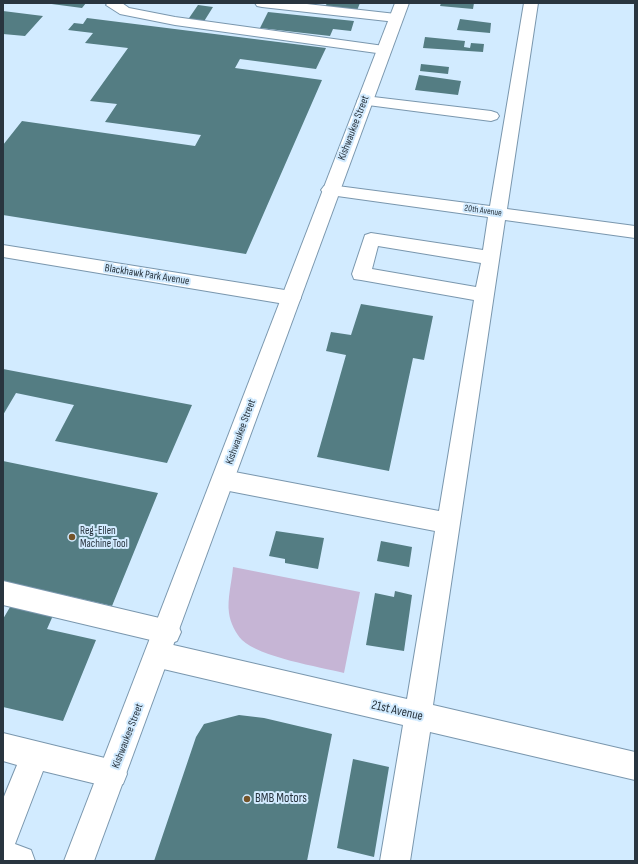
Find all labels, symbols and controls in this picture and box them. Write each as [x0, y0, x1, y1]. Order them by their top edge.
street label: Kishwaukee Street [336, 94, 372, 162]
street label: 20th Avenue [464, 203, 502, 219]
street label: Blackhawk Park Avenue [104, 262, 190, 288]
street label: Kishwaukee Street [223, 398, 259, 466]
place label: Reg-Ellen Machine Tool [80, 524, 128, 550]
marker: Reg-Ellen Machine Tool [67, 532, 77, 542]
street label: 21st Avenue [370, 698, 424, 724]
street label: Kishwaukee Street [110, 702, 146, 770]
place label: BMB Motors [255, 791, 307, 807]
marker: BMB Motors [242, 794, 252, 804]

